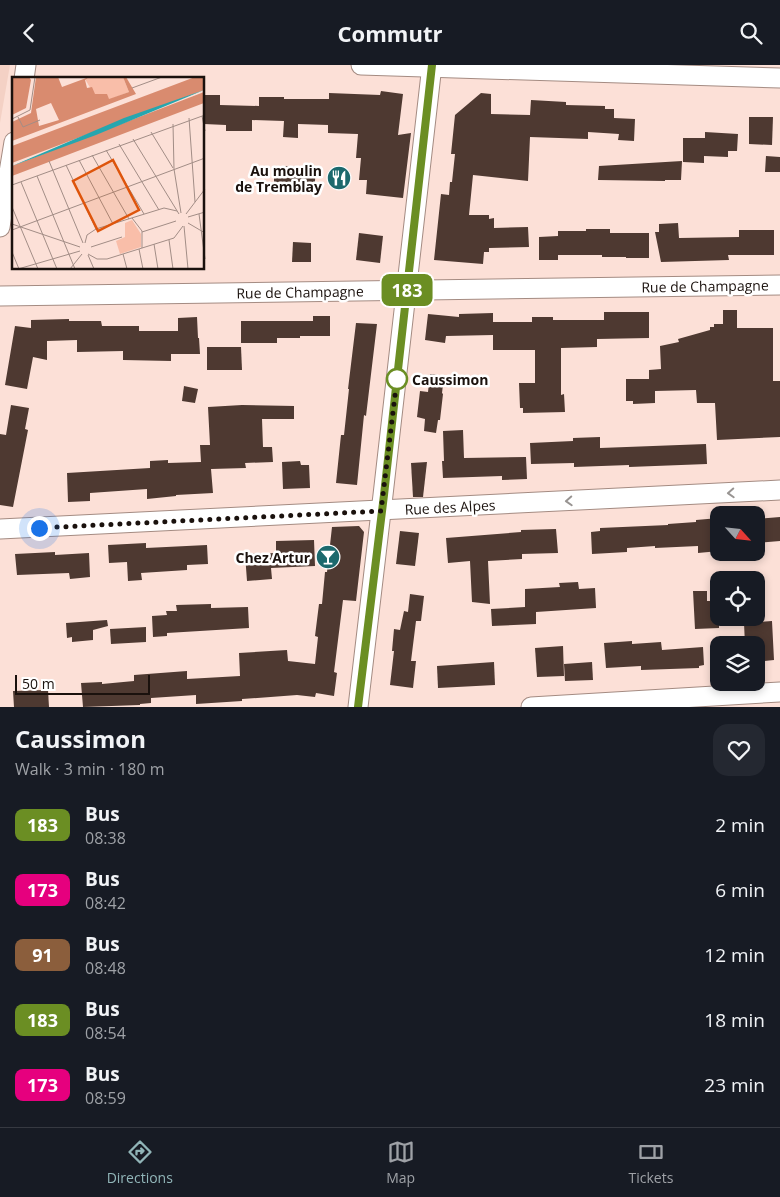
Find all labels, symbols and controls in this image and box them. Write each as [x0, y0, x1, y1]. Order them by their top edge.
text: Commutr [338, 18, 442, 48]
icon: back [15, 19, 43, 47]
icon: search [737, 19, 765, 47]
inset map [12, 77, 205, 270]
place label: Au moulin de Tremblay [235, 161, 322, 196]
restaurant icon: Au moulin de Tremblay [326, 165, 352, 191]
line badge: 183 [378, 274, 436, 306]
street label: Rue de Champagne [641, 275, 769, 297]
text: 183 [392, 278, 422, 302]
street label: Rue de Champagne [236, 281, 364, 303]
marker: Caussimon [386, 368, 408, 390]
place label: Caussimon [412, 370, 488, 389]
one-way arrow [727, 487, 735, 498]
street label: Rue des Alpes [404, 495, 496, 519]
one-way arrow [565, 496, 572, 506]
north arrow [710, 506, 765, 561]
map controls [710, 506, 765, 691]
your location [27, 516, 52, 541]
bar icon: Chez Artur [315, 544, 341, 570]
place label: Chez Artur [235, 548, 311, 567]
button: locate [710, 571, 765, 626]
button: layers [710, 636, 765, 691]
scale bar [15, 672, 150, 695]
text: 50 m [22, 674, 55, 693]
text: Caussimon [15, 722, 146, 755]
button: heart [713, 724, 765, 776]
text: Walk · 3 min · 180 m [15, 758, 165, 780]
text: Bus [85, 801, 120, 827]
text: 2 min [715, 812, 765, 838]
text: 183 [27, 813, 58, 837]
text: 08:38 [85, 827, 126, 849]
text: Bus [85, 866, 120, 892]
text: 6 min [715, 877, 765, 903]
text: 173 [27, 878, 58, 902]
text: 08:42 [85, 892, 126, 914]
text: Bus [85, 931, 120, 957]
text: 12 min [704, 942, 765, 968]
text: 91 [32, 943, 53, 967]
text: 08:48 [85, 957, 126, 979]
text: Bus [85, 996, 120, 1022]
text: 18 min [704, 1007, 765, 1033]
text: 183 [27, 1008, 58, 1032]
text: 08:54 [85, 1022, 126, 1044]
text: Bus [85, 1061, 120, 1087]
text: 23 min [704, 1072, 765, 1098]
text: 173 [27, 1073, 58, 1097]
text: 08:59 [85, 1087, 126, 1109]
tab: Directions [107, 1138, 173, 1187]
tab: Map [386, 1138, 415, 1187]
tab: Tickets [628, 1138, 673, 1187]

